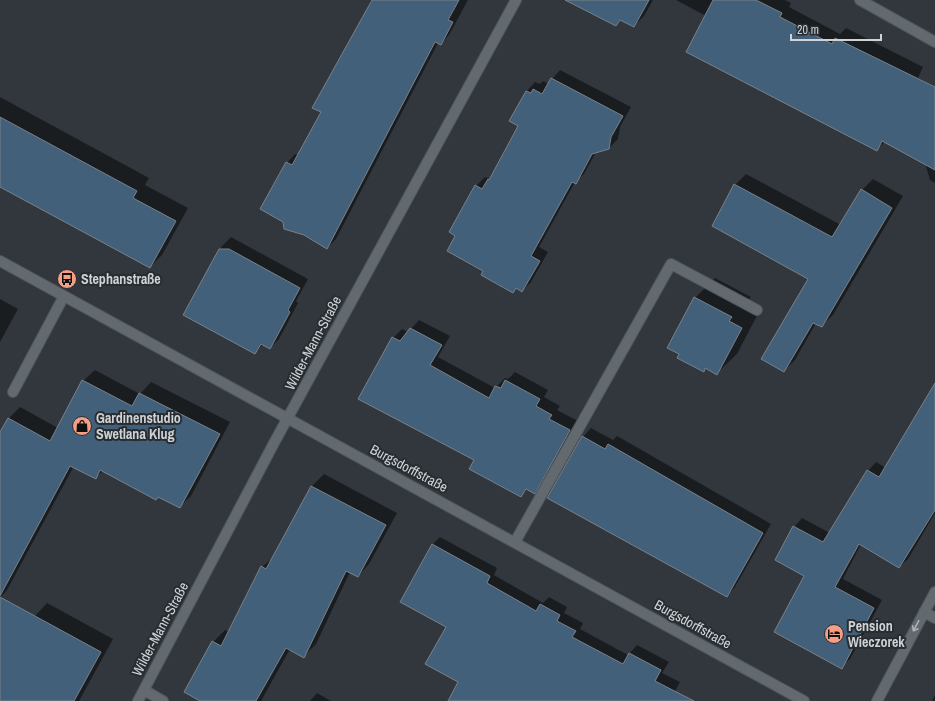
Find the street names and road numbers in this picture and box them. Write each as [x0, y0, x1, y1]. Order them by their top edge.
street label: Wilder-Mann-Straße [281, 293, 345, 393]
street label: Burgsdorffstraße [367, 440, 451, 496]
street label: Wilder-Mann-Straße [128, 579, 192, 679]
street label: Burgsdorffstraße [651, 595, 735, 653]

